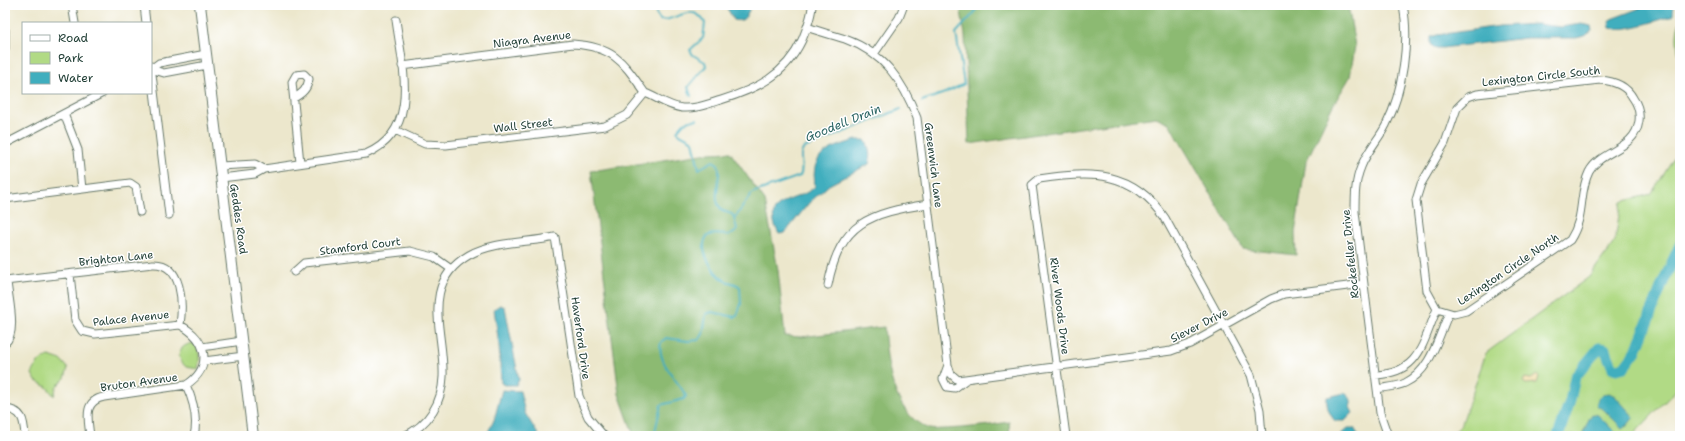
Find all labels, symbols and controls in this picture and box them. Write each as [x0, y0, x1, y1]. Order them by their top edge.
legend [22, 22, 152, 94]
street label: Niagra Avenue [492, 27, 572, 52]
text: Road [58, 30, 89, 46]
text: Park [58, 50, 84, 66]
street label: Lexington Circle South [1481, 63, 1601, 90]
text: Water [58, 70, 94, 86]
water label: Goodell Drain [803, 101, 883, 145]
street label: Wall Street [493, 114, 554, 137]
street label: Greenwich Lane [921, 122, 946, 209]
street label: Geddes Road [226, 183, 251, 255]
street label: Rockefeller Drive [1338, 209, 1363, 299]
street label: Lexington Circle North [1455, 230, 1562, 309]
street label: Stamford Court [319, 234, 402, 259]
street label: Brighton Lane [78, 247, 154, 270]
street label: River Woods Drive [1046, 257, 1073, 356]
street label: Haverford Drive [567, 296, 594, 381]
street label: Siever Drive [1168, 305, 1231, 346]
street label: Palace Avenue [92, 307, 170, 330]
street label: Bruton Avenue [99, 370, 179, 395]

